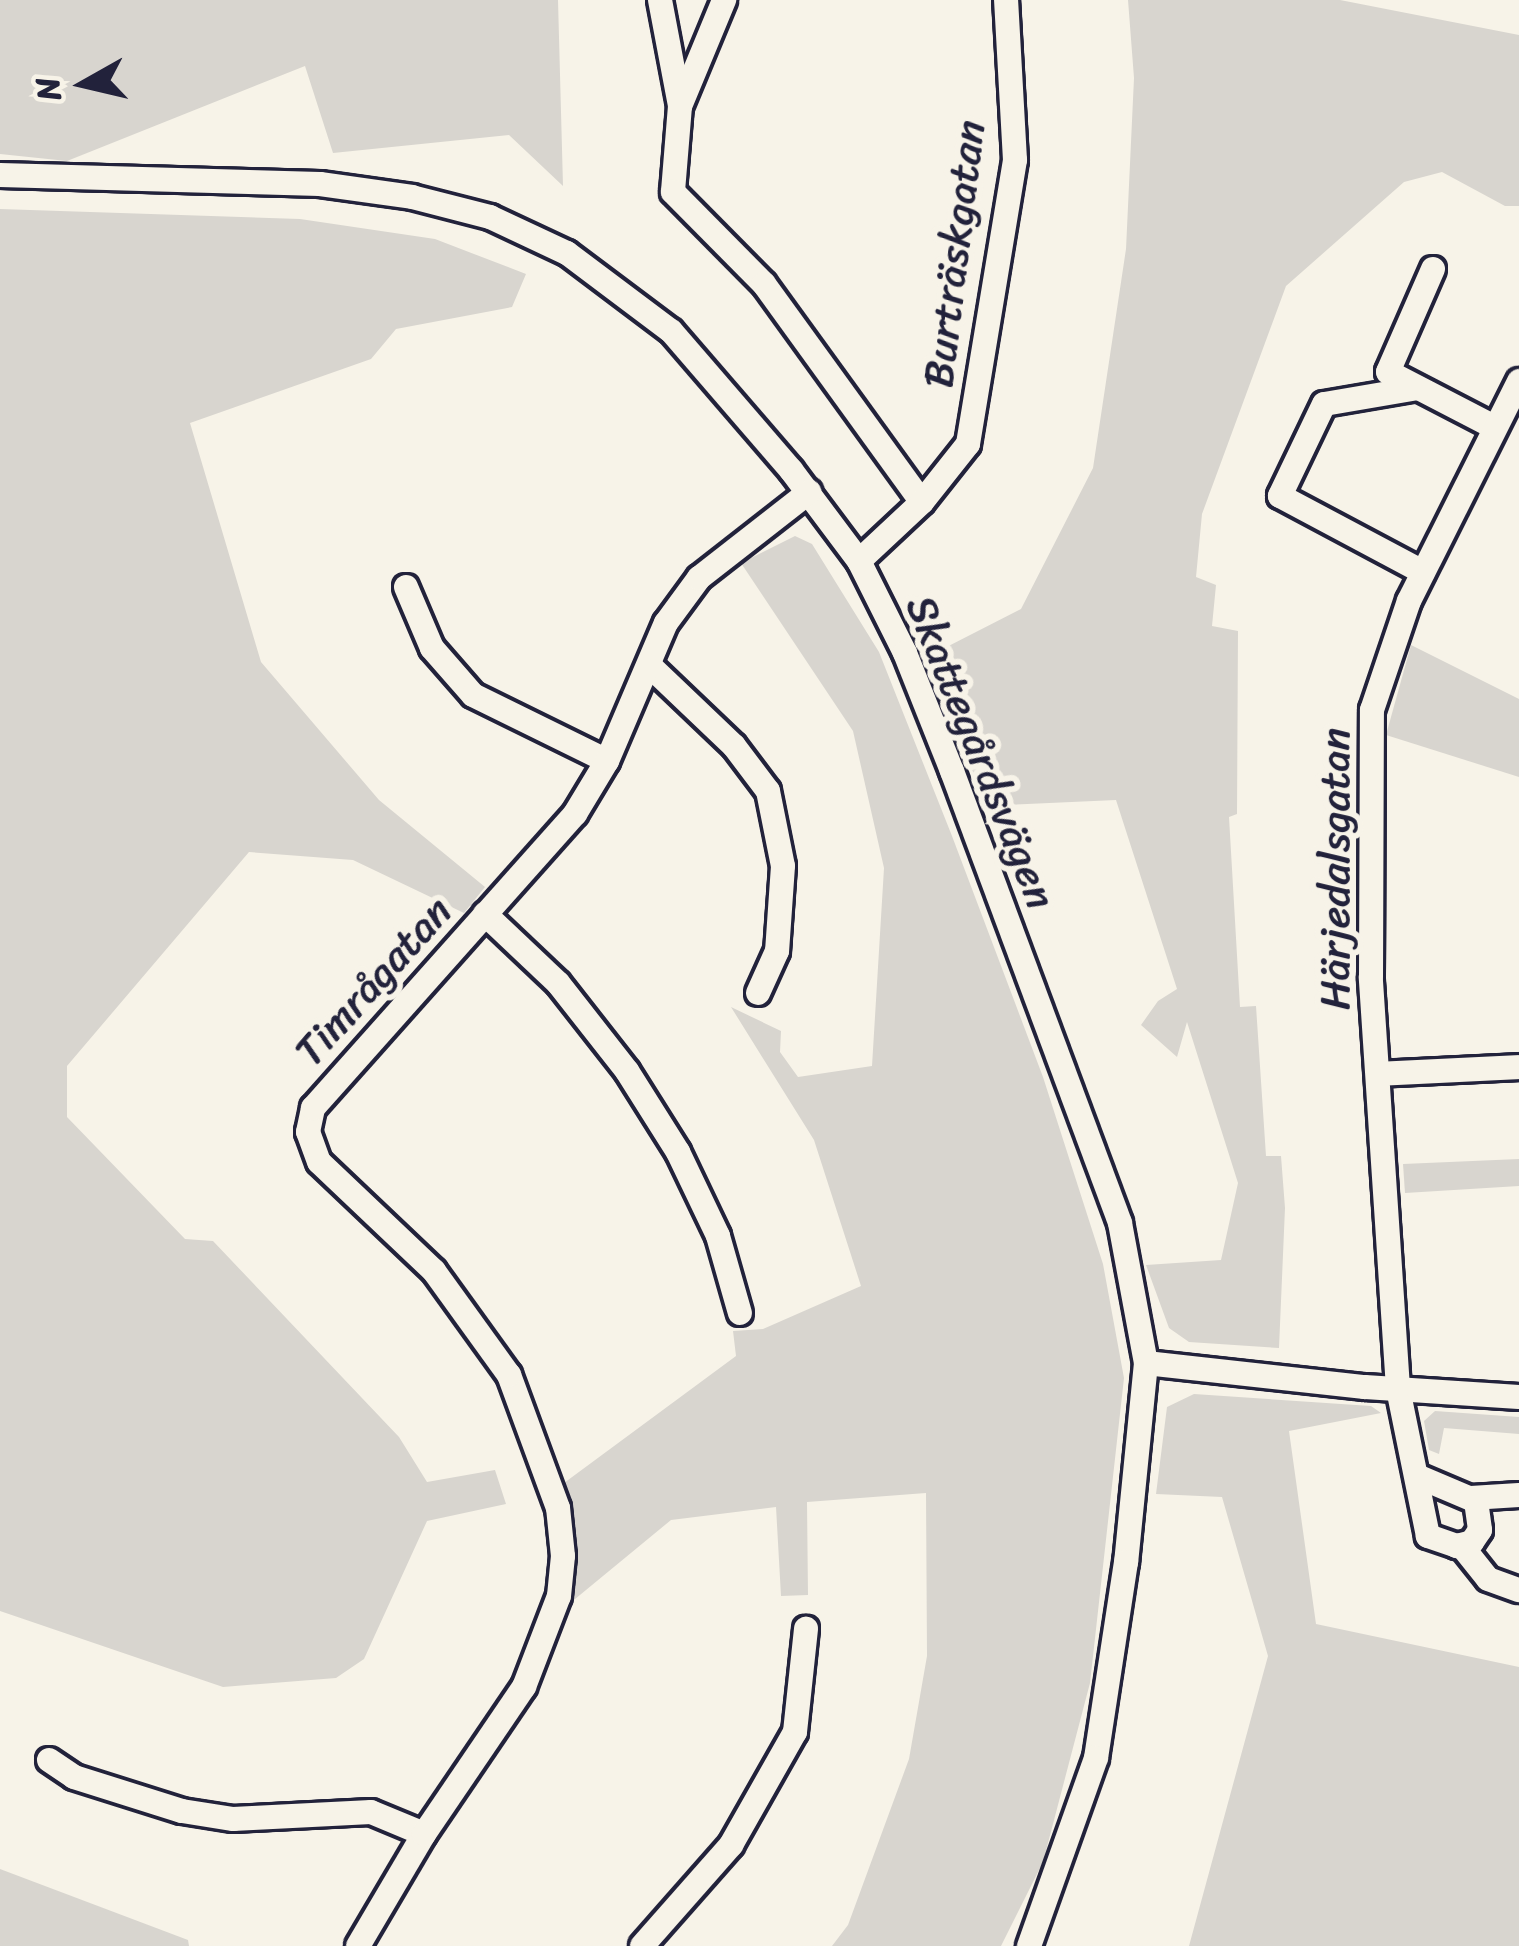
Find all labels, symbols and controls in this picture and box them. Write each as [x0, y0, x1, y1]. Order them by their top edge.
north arrow [24, 24, 144, 144]
text: N [18, 74, 79, 104]
street label: Burträskgatan [913, 117, 995, 391]
street label: Skattegårdsvägen [895, 588, 1067, 916]
street label: Härjedalsgatan [1310, 728, 1360, 1010]
street label: Timrågatan [284, 886, 462, 1076]

